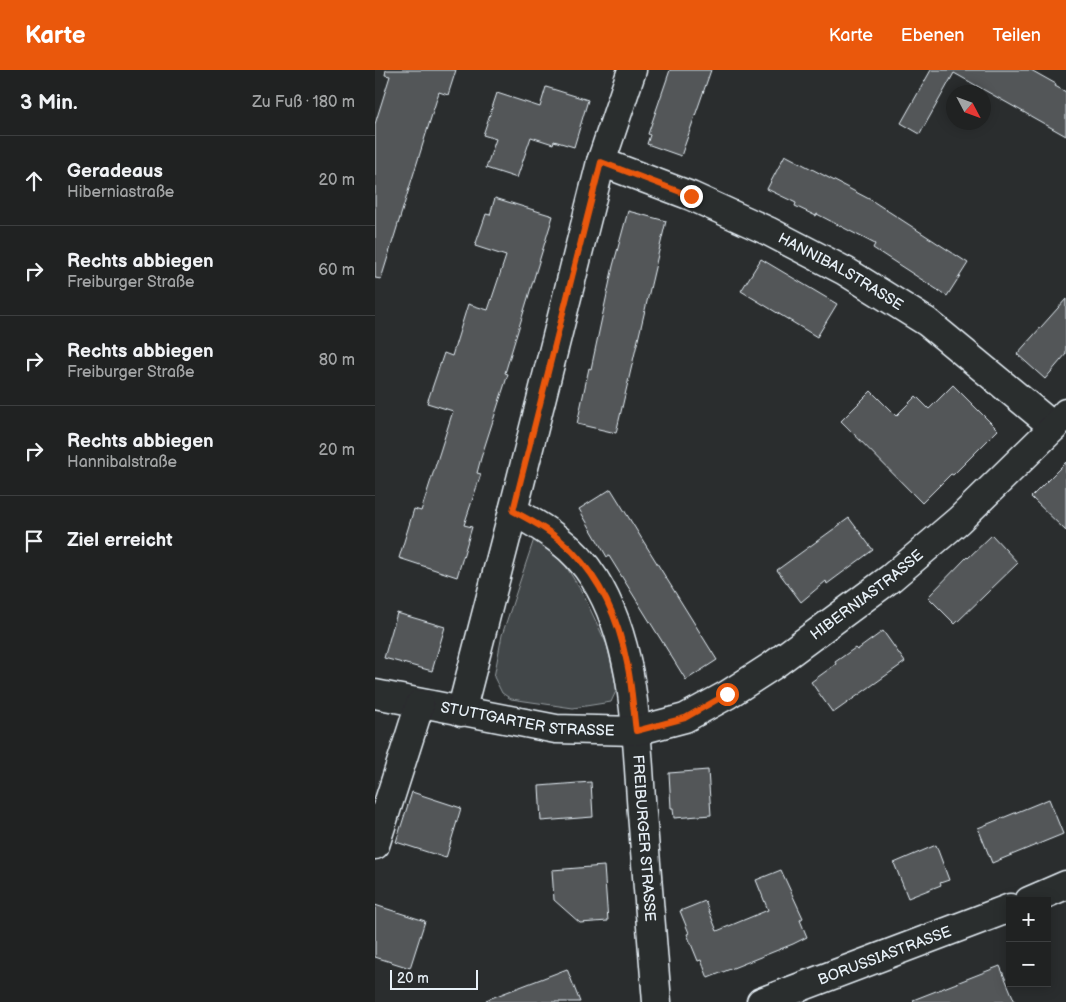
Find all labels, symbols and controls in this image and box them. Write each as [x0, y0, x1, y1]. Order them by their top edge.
text: Karte [25, 21, 86, 50]
text: Karte [829, 25, 873, 46]
text: Ebenen [901, 25, 964, 46]
text: Teilen [992, 25, 1041, 46]
north arrow [946, 85, 991, 130]
text: 3 Min. [20, 90, 78, 115]
text: Zu Fuß · 180 m [252, 93, 355, 112]
text: Geradeaus [67, 160, 163, 183]
icon: ahead [20, 167, 48, 195]
text: 20 m [319, 171, 355, 190]
text: Hiberniastraße [67, 183, 174, 202]
route end [680, 185, 703, 208]
street label: HANNIBALSTRASSE [775, 229, 907, 315]
text: Rechts abbiegen [67, 250, 214, 273]
icon: right [20, 257, 48, 285]
text: 60 m [318, 261, 355, 280]
text: Freiburger Straße [67, 273, 195, 292]
text: Rechts abbiegen [67, 340, 214, 363]
icon: right [20, 347, 48, 375]
text: 80 m [319, 351, 355, 370]
text: Freiburger Straße [67, 363, 195, 382]
text: Rechts abbiegen [67, 430, 214, 453]
icon: right [20, 437, 48, 465]
text: 20 m [319, 441, 355, 460]
text: Hannibalstraße [67, 453, 177, 472]
icon: arrive [20, 527, 48, 555]
text: Ziel erreicht [67, 529, 173, 552]
street label: HIBERNIASTRASSE [807, 546, 927, 644]
route start [716, 683, 739, 706]
street label: STUTTGARTER STRASSE [439, 698, 615, 740]
street label: FREIBURGER STRASSE [628, 754, 660, 922]
map controls [1006, 897, 1051, 987]
button: + [1006, 897, 1051, 942]
street label: BORUSSIASTRASSE [815, 922, 954, 990]
button: − [1006, 942, 1051, 987]
scale bar [390, 967, 477, 990]
text: 20 m [397, 970, 429, 987]

